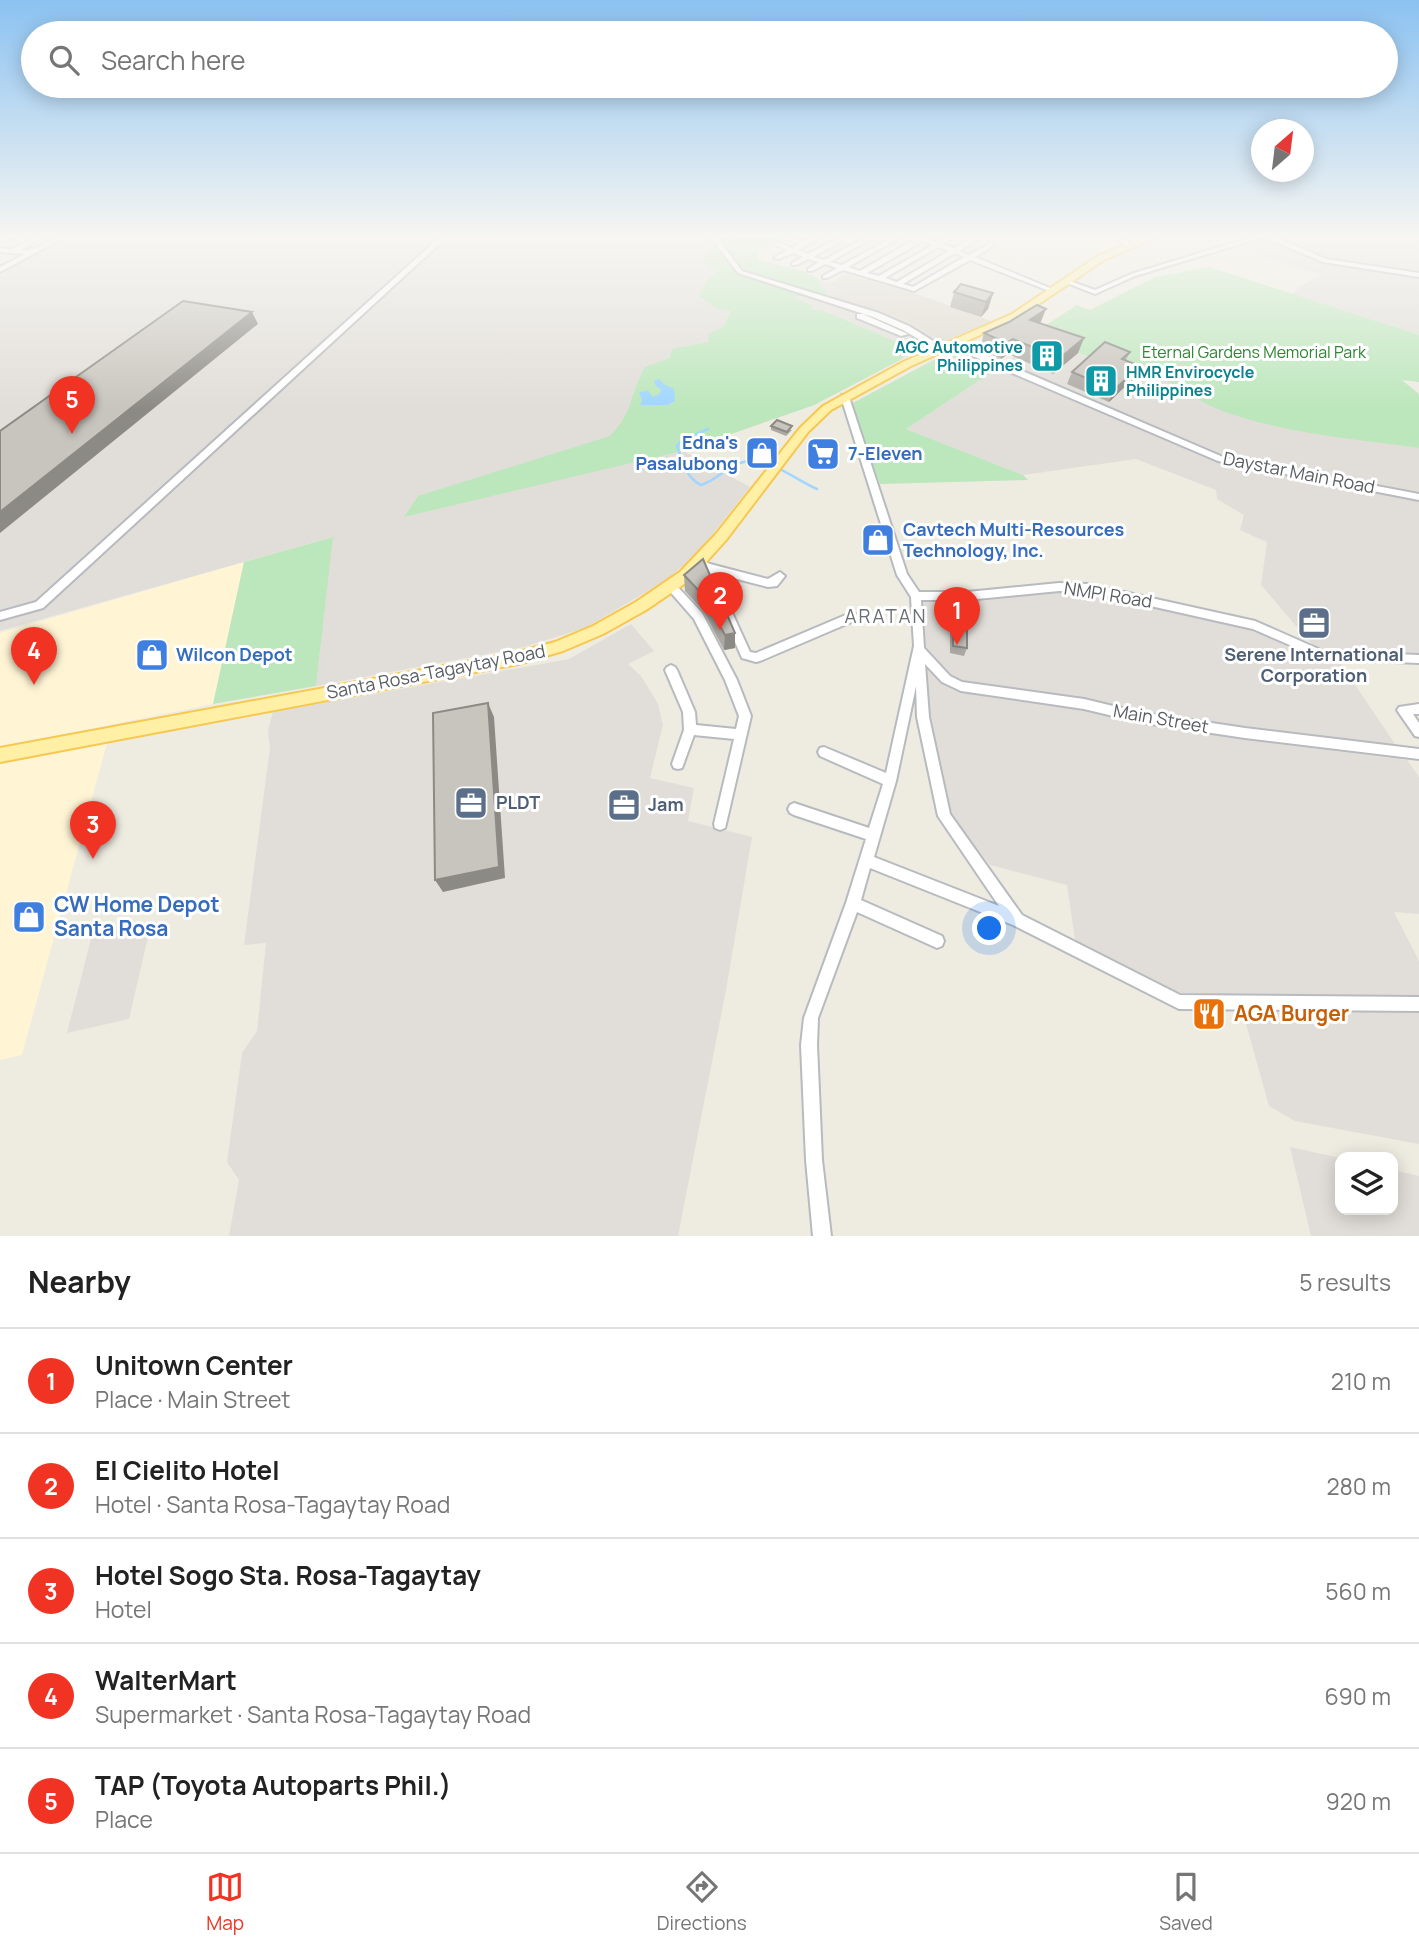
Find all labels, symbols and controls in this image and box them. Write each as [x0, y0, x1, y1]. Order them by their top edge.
search box [21, 21, 1398, 98]
icon: search [45, 41, 83, 79]
text: Search here [101, 42, 246, 78]
north arrow [1251, 119, 1314, 182]
place label: AGC Automotive Philippines [895, 336, 1023, 376]
building icon: AGC Automotive Philippines [1028, 337, 1066, 375]
park label: Eternal Gardens Memorial Park [1142, 341, 1367, 363]
place label: HMR Envirocycle Philippines [1126, 361, 1255, 401]
building icon: HMR Envirocycle Philippines [1082, 362, 1120, 400]
pin: 5 [49, 376, 95, 434]
place label: Edna's Pasalubong [635, 430, 738, 475]
shop icon: Edna's Pasalubong [743, 434, 781, 472]
supermarket icon: 7-Eleven [804, 435, 842, 473]
place label: 7-Eleven [848, 441, 923, 465]
street label: Daystar Main Road [1221, 446, 1377, 498]
place label: Cavtech Multi-Resources Technology, Inc. [903, 517, 1124, 562]
shop icon: Cavtech Multi-Resources Technology, Inc. [859, 521, 897, 559]
pin: 2 [697, 572, 743, 630]
street label: NMPI Road [1062, 575, 1154, 613]
pin: 1 [934, 587, 980, 645]
district label: ARATAN [845, 603, 927, 629]
office icon: Serene International Corporation [1295, 604, 1333, 642]
pin: 4 [11, 627, 57, 685]
shop icon: Wilcon Depot [133, 636, 171, 674]
street label: Santa Rosa-Tagaytay Road [324, 638, 547, 704]
place label: Wilcon Depot [176, 642, 293, 666]
place label: Serene International Corporation [1224, 642, 1404, 687]
street label: Main Street [1112, 698, 1211, 738]
office icon: PLDT [452, 784, 490, 822]
office icon: Jam [605, 786, 643, 824]
place label: PLDT [496, 790, 540, 814]
place label: Jam [648, 792, 684, 816]
pin: 3 [70, 801, 116, 859]
place label: CW Home Depot Santa Rosa [54, 890, 220, 942]
shop icon: CW Home Depot Santa Rosa [10, 898, 48, 936]
your location [972, 911, 1006, 945]
restaurant icon: AGA Burger [1190, 995, 1228, 1033]
place label: AGA Burger [1234, 999, 1349, 1027]
map controls [1335, 1152, 1398, 1215]
button: layers [1335, 1152, 1398, 1215]
text: Nearby [28, 1261, 131, 1302]
text: 5 results [1299, 1266, 1391, 1298]
text: Unitown Center [95, 1347, 293, 1383]
text: 1 [46, 1365, 56, 1397]
text: 210 m [1331, 1365, 1391, 1397]
text: Place · Main Street [95, 1383, 291, 1415]
text: El Cielito Hotel [95, 1452, 280, 1488]
text: 2 [44, 1470, 58, 1502]
text: 280 m [1326, 1470, 1391, 1502]
text: Hotel · Santa Rosa-Tagaytay Road [95, 1488, 450, 1520]
text: Hotel Sogo Sta. Rosa-Tagaytay [95, 1557, 481, 1593]
text: 3 [44, 1575, 58, 1607]
text: 560 m [1325, 1575, 1391, 1607]
text: Hotel [95, 1593, 152, 1625]
text: WalterMart [95, 1662, 237, 1698]
text: 4 [44, 1680, 58, 1712]
text: 690 m [1325, 1680, 1391, 1712]
text: Supermarket · Santa Rosa-Tagaytay Road [95, 1698, 531, 1730]
text: TAP (Toyota Autoparts Phil.) [95, 1767, 451, 1803]
text: 5 [44, 1785, 58, 1817]
text: 920 m [1325, 1785, 1391, 1817]
text: Place [95, 1803, 153, 1835]
tab: Map [206, 1868, 244, 1936]
tab: Directions [657, 1868, 747, 1936]
tab: Saved [1159, 1868, 1213, 1936]

